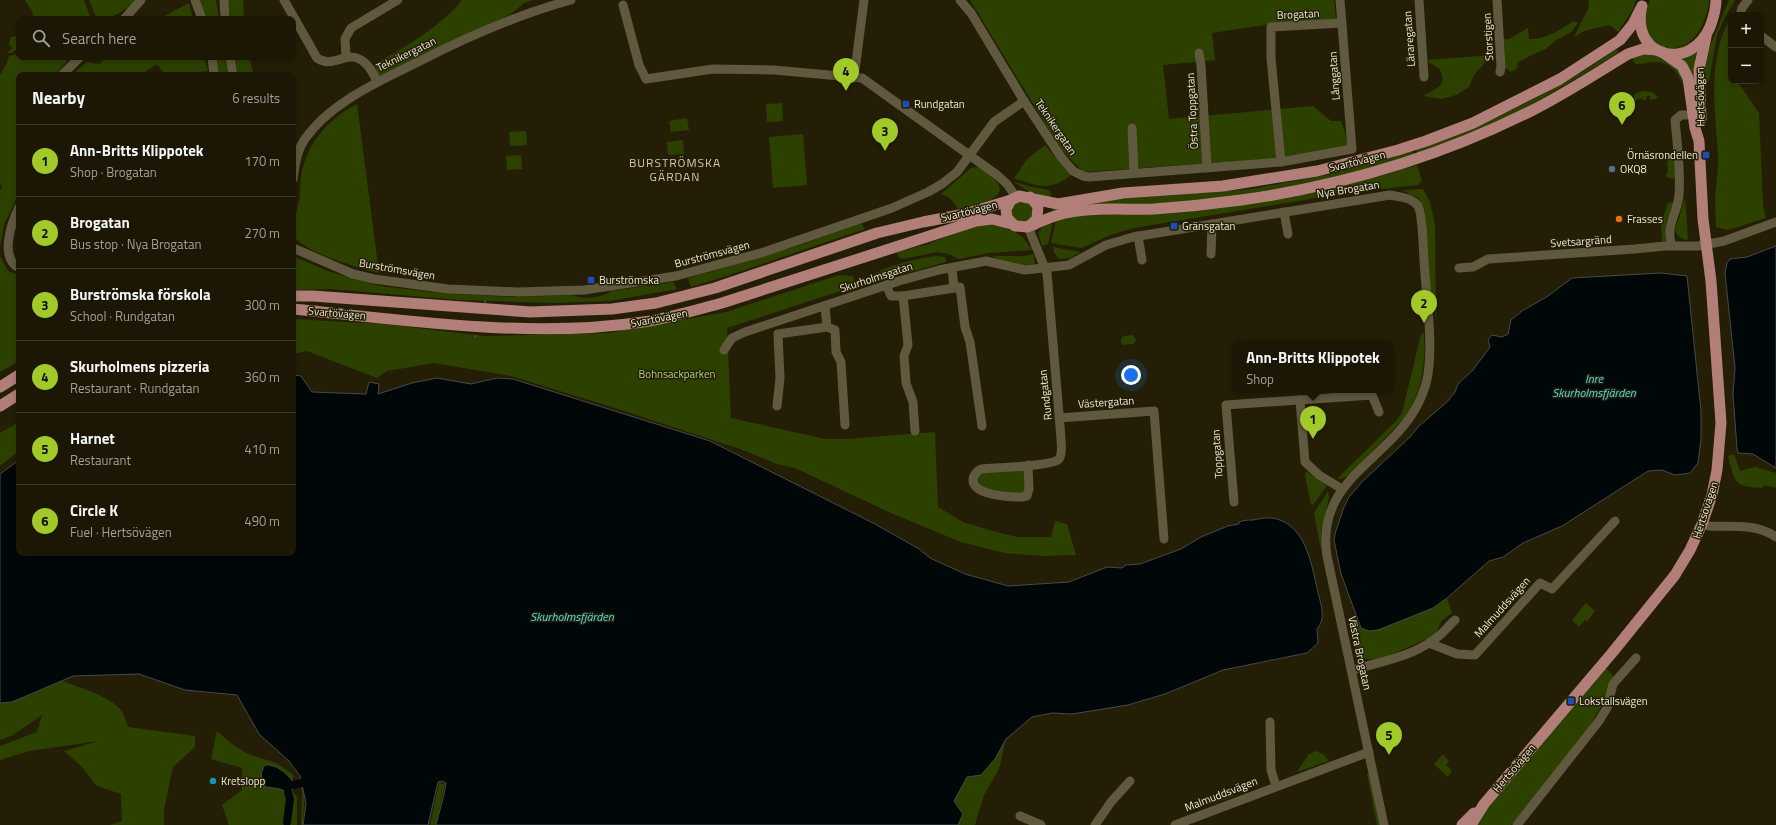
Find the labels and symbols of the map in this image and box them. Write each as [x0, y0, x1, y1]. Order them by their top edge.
street label: Brogatan [1276, 5, 1320, 23]
street label: Läraregatan [1399, 11, 1419, 67]
street label: Storstigen [1479, 13, 1497, 61]
street label: Teknikergatan [373, 33, 439, 75]
street label: Långgatan [1324, 51, 1344, 101]
pin: 4 [833, 58, 859, 91]
street label: Hertsövägen [1691, 67, 1709, 127]
street label: Östra Toppgatan [1182, 72, 1202, 150]
pin: 6 [1609, 92, 1635, 125]
place label: Rundgatan [914, 96, 965, 112]
street label: Teknikergatan [1031, 96, 1081, 158]
marker: Rundgatan [901, 99, 911, 109]
pin: 3 [872, 118, 898, 151]
street label: Svartövägen [1327, 146, 1387, 176]
place label: Örnäsrondellen [1627, 147, 1698, 163]
marker: Örnäsrondellen [1701, 150, 1711, 160]
district label: BURSTRÖMSKA GÄRDAN [629, 153, 721, 186]
place label: OKQ8 [1620, 161, 1647, 177]
marker: OKQ8 [1607, 164, 1617, 174]
street label: Nya Brogatan [1315, 176, 1381, 202]
street label: Svartövägen [939, 196, 999, 226]
place label: Frasses [1627, 211, 1663, 227]
marker: Frasses [1614, 214, 1624, 224]
place label: Gränsgatan [1182, 218, 1236, 234]
marker: Gränsgatan [1169, 221, 1179, 231]
street label: Svetsargränd [1550, 231, 1612, 251]
street label: Burströmsvägen [673, 236, 751, 272]
street label: Burströmsvägen [358, 254, 436, 284]
street label: Skurholmsgatan [837, 258, 915, 296]
place label: Burströmska [599, 272, 659, 288]
marker: Burströmska [586, 275, 596, 285]
pin: 2 [1411, 290, 1437, 323]
street label: Svartövägen [308, 303, 367, 323]
street label: Svartövägen [629, 305, 689, 331]
your location [1121, 365, 1141, 385]
park label: Bohnsackparken [639, 366, 715, 382]
street label: Rundgatan [1034, 369, 1056, 421]
water label: Inre Skurholmsfjärden [1552, 369, 1637, 402]
street label: Västergatan [1077, 392, 1135, 412]
pin: 1 [1300, 406, 1326, 439]
street label: Toppgatan [1207, 429, 1227, 479]
street label: Hertsövägen [1688, 479, 1722, 541]
street label: Malmuddsvägen [1470, 573, 1534, 641]
water label: Skurholmsfjärden [530, 607, 615, 626]
street label: Västra Brogatan [1344, 615, 1376, 691]
place label: Lokstallsvägen [1579, 693, 1648, 709]
marker: Lokstallsvägen [1566, 696, 1576, 706]
pin: 5 [1376, 722, 1402, 755]
street label: Hertsövägen [1489, 740, 1539, 796]
place label: Kretslopp [221, 773, 266, 789]
street label: Malmuddsvägen [1182, 773, 1260, 815]
marker: Kretslopp [208, 776, 218, 786]

